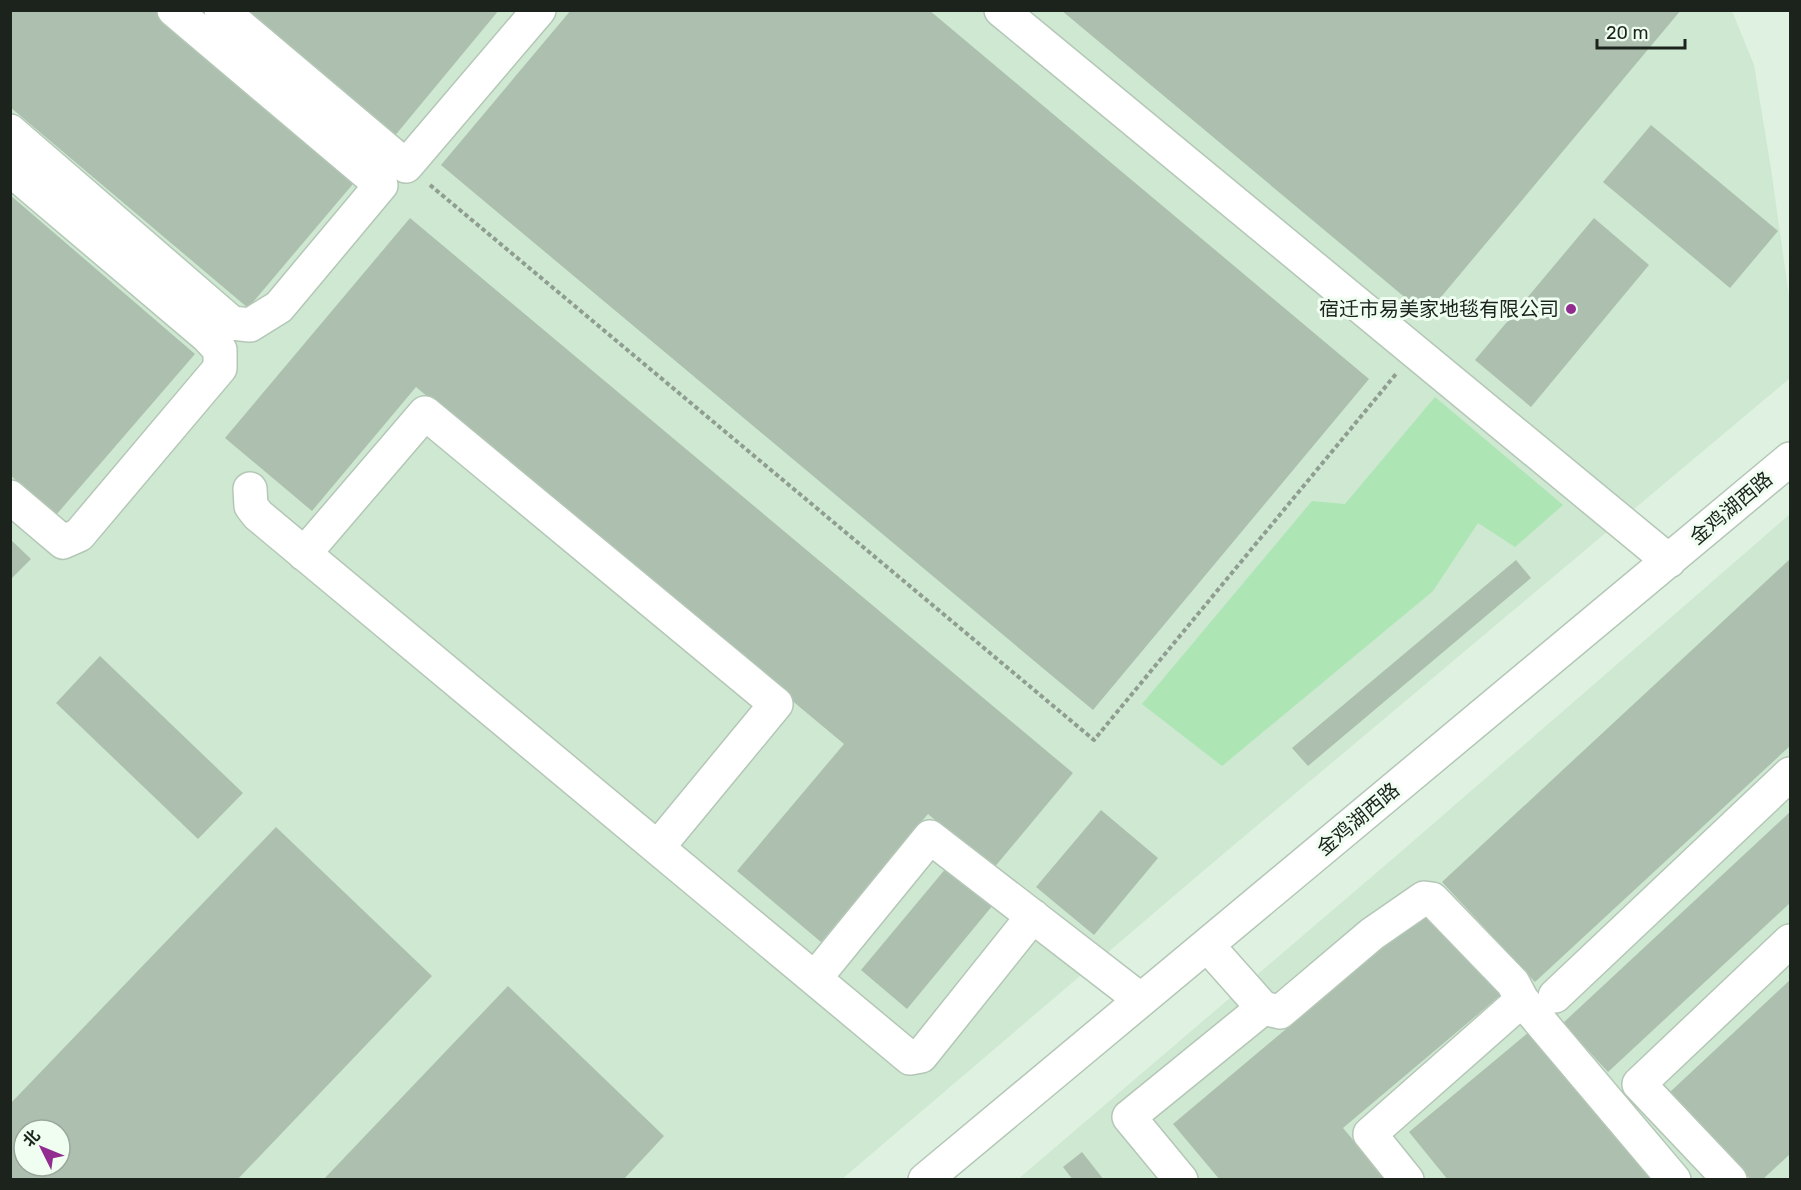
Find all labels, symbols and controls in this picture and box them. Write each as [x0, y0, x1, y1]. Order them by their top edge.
scale bar [1597, 12, 1686, 50]
text: 20 m [1606, 22, 1648, 44]
place label: 宿迁市易美家地毯有限公司 [1319, 297, 1559, 321]
marker: 宿迁市易美家地毯有限公司 [1564, 302, 1578, 316]
street label: 金鸡湖西路 [1685, 467, 1777, 549]
street label: 金鸡湖西路 [1312, 778, 1404, 860]
north arrow [12, 1118, 72, 1178]
text: 北 [19, 1126, 44, 1150]

